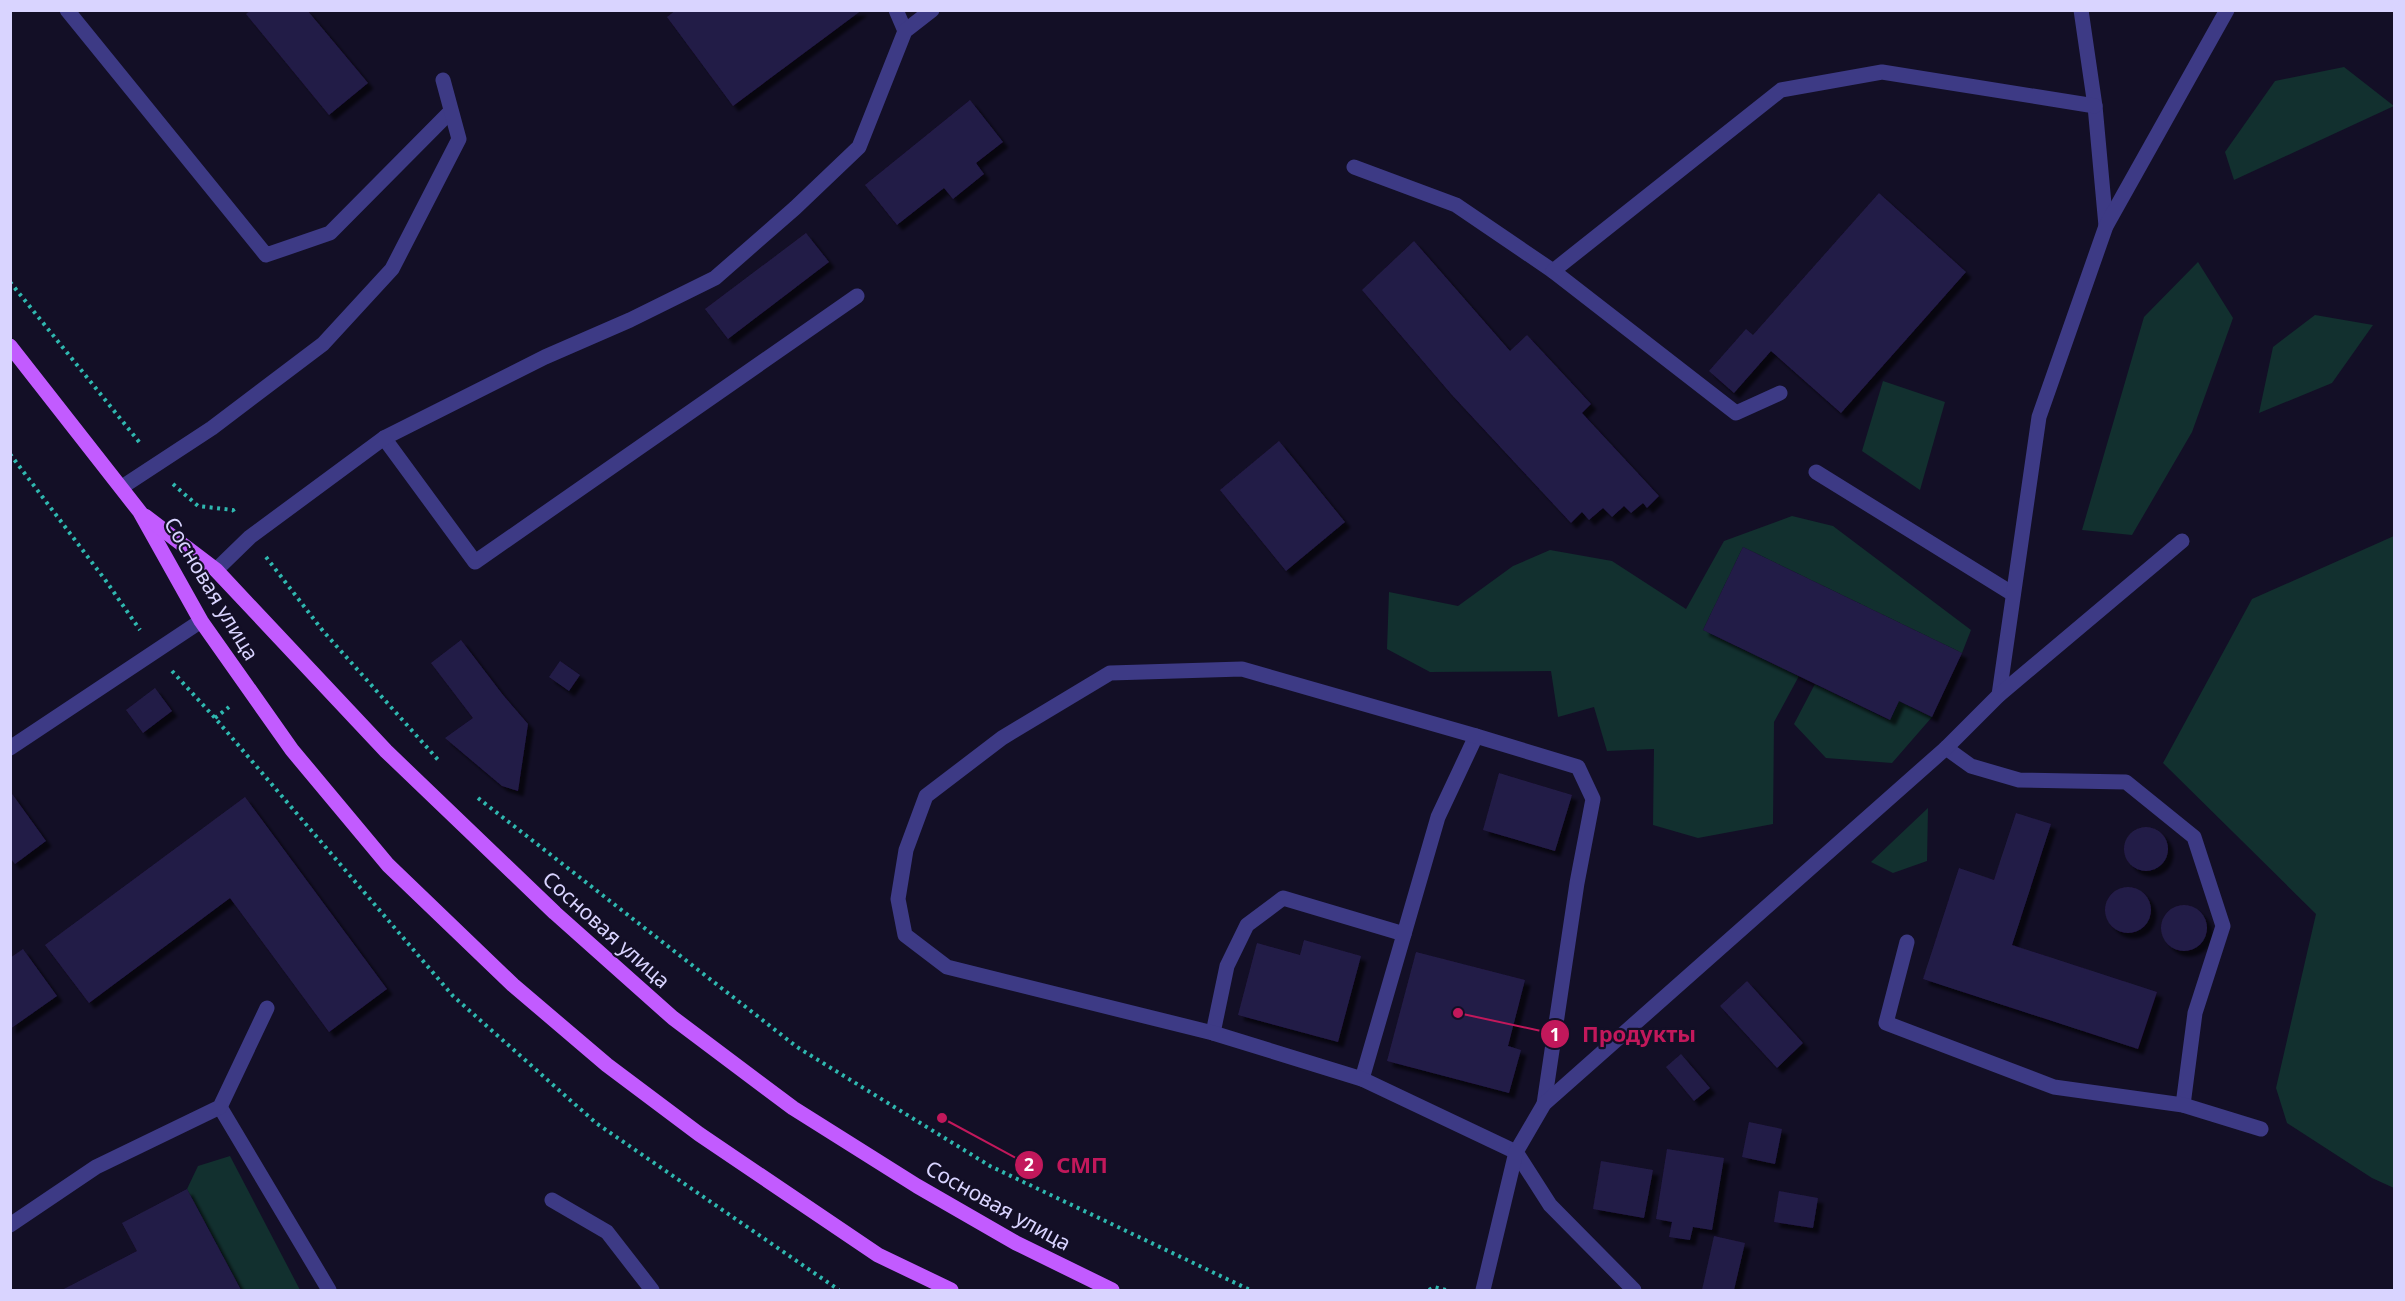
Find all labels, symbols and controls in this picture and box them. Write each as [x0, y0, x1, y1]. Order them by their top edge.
street label: Сосновая улица [158, 512, 266, 665]
street label: Сосновая улица [537, 865, 676, 994]
callout: Продукты [1540, 1014, 1708, 1054]
text: Продукты [1582, 1018, 1696, 1048]
text: 1 [1550, 1022, 1560, 1046]
callout: СМП [1014, 1145, 1120, 1185]
text: СМП [1056, 1149, 1108, 1179]
text: 2 [1024, 1152, 1034, 1176]
street label: Сосновая улица [921, 1154, 1076, 1257]

